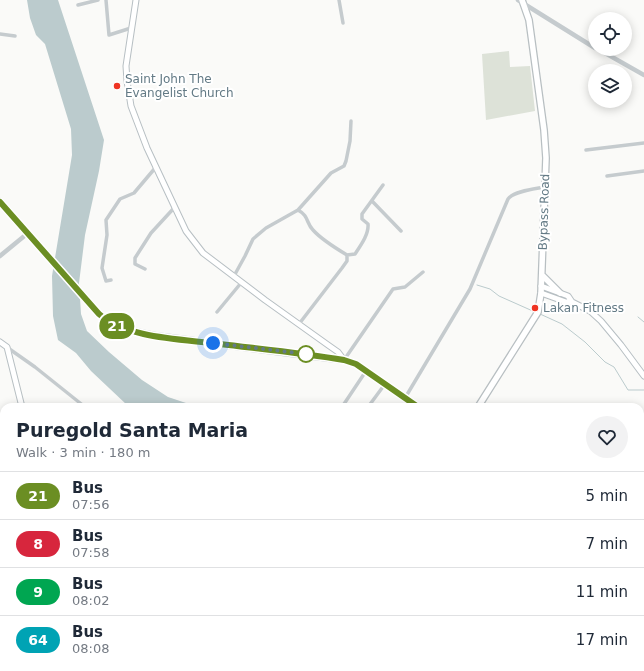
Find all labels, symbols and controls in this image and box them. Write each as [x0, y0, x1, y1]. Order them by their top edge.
map controls [588, 12, 632, 108]
button: locate [588, 12, 632, 56]
button: layers [588, 64, 632, 108]
place label: Saint John The Evangelist Church [125, 72, 234, 100]
marker: Saint John The Evangelist Church [112, 81, 122, 91]
street label: Bypass Road [536, 173, 552, 251]
place label: Lakan Fitness [543, 301, 624, 315]
marker: Lakan Fitness [530, 303, 540, 313]
line badge: 21 [99, 313, 135, 339]
text: 21 [107, 318, 127, 334]
your location [203, 333, 223, 353]
unlabelled marker [297, 345, 315, 363]
button: heart [586, 416, 628, 458]
text: Puregold Santa Maria [16, 419, 248, 441]
text: Walk · 3 min · 180 m [16, 445, 150, 460]
text: Bus [72, 479, 103, 497]
text: 5 min [585, 487, 628, 505]
text: 21 [28, 488, 48, 504]
text: 07:56 [72, 497, 109, 512]
text: Bus [72, 527, 103, 545]
text: 7 min [585, 535, 628, 553]
text: 8 [33, 536, 43, 552]
text: 07:58 [72, 545, 109, 560]
text: Bus [72, 575, 103, 593]
text: 11 min [576, 583, 628, 601]
text: 9 [33, 584, 43, 600]
text: 08:02 [72, 593, 109, 608]
text: Bus [72, 623, 103, 641]
text: 17 min [576, 631, 628, 649]
text: 64 [28, 632, 48, 648]
text: 08:08 [72, 641, 109, 656]

